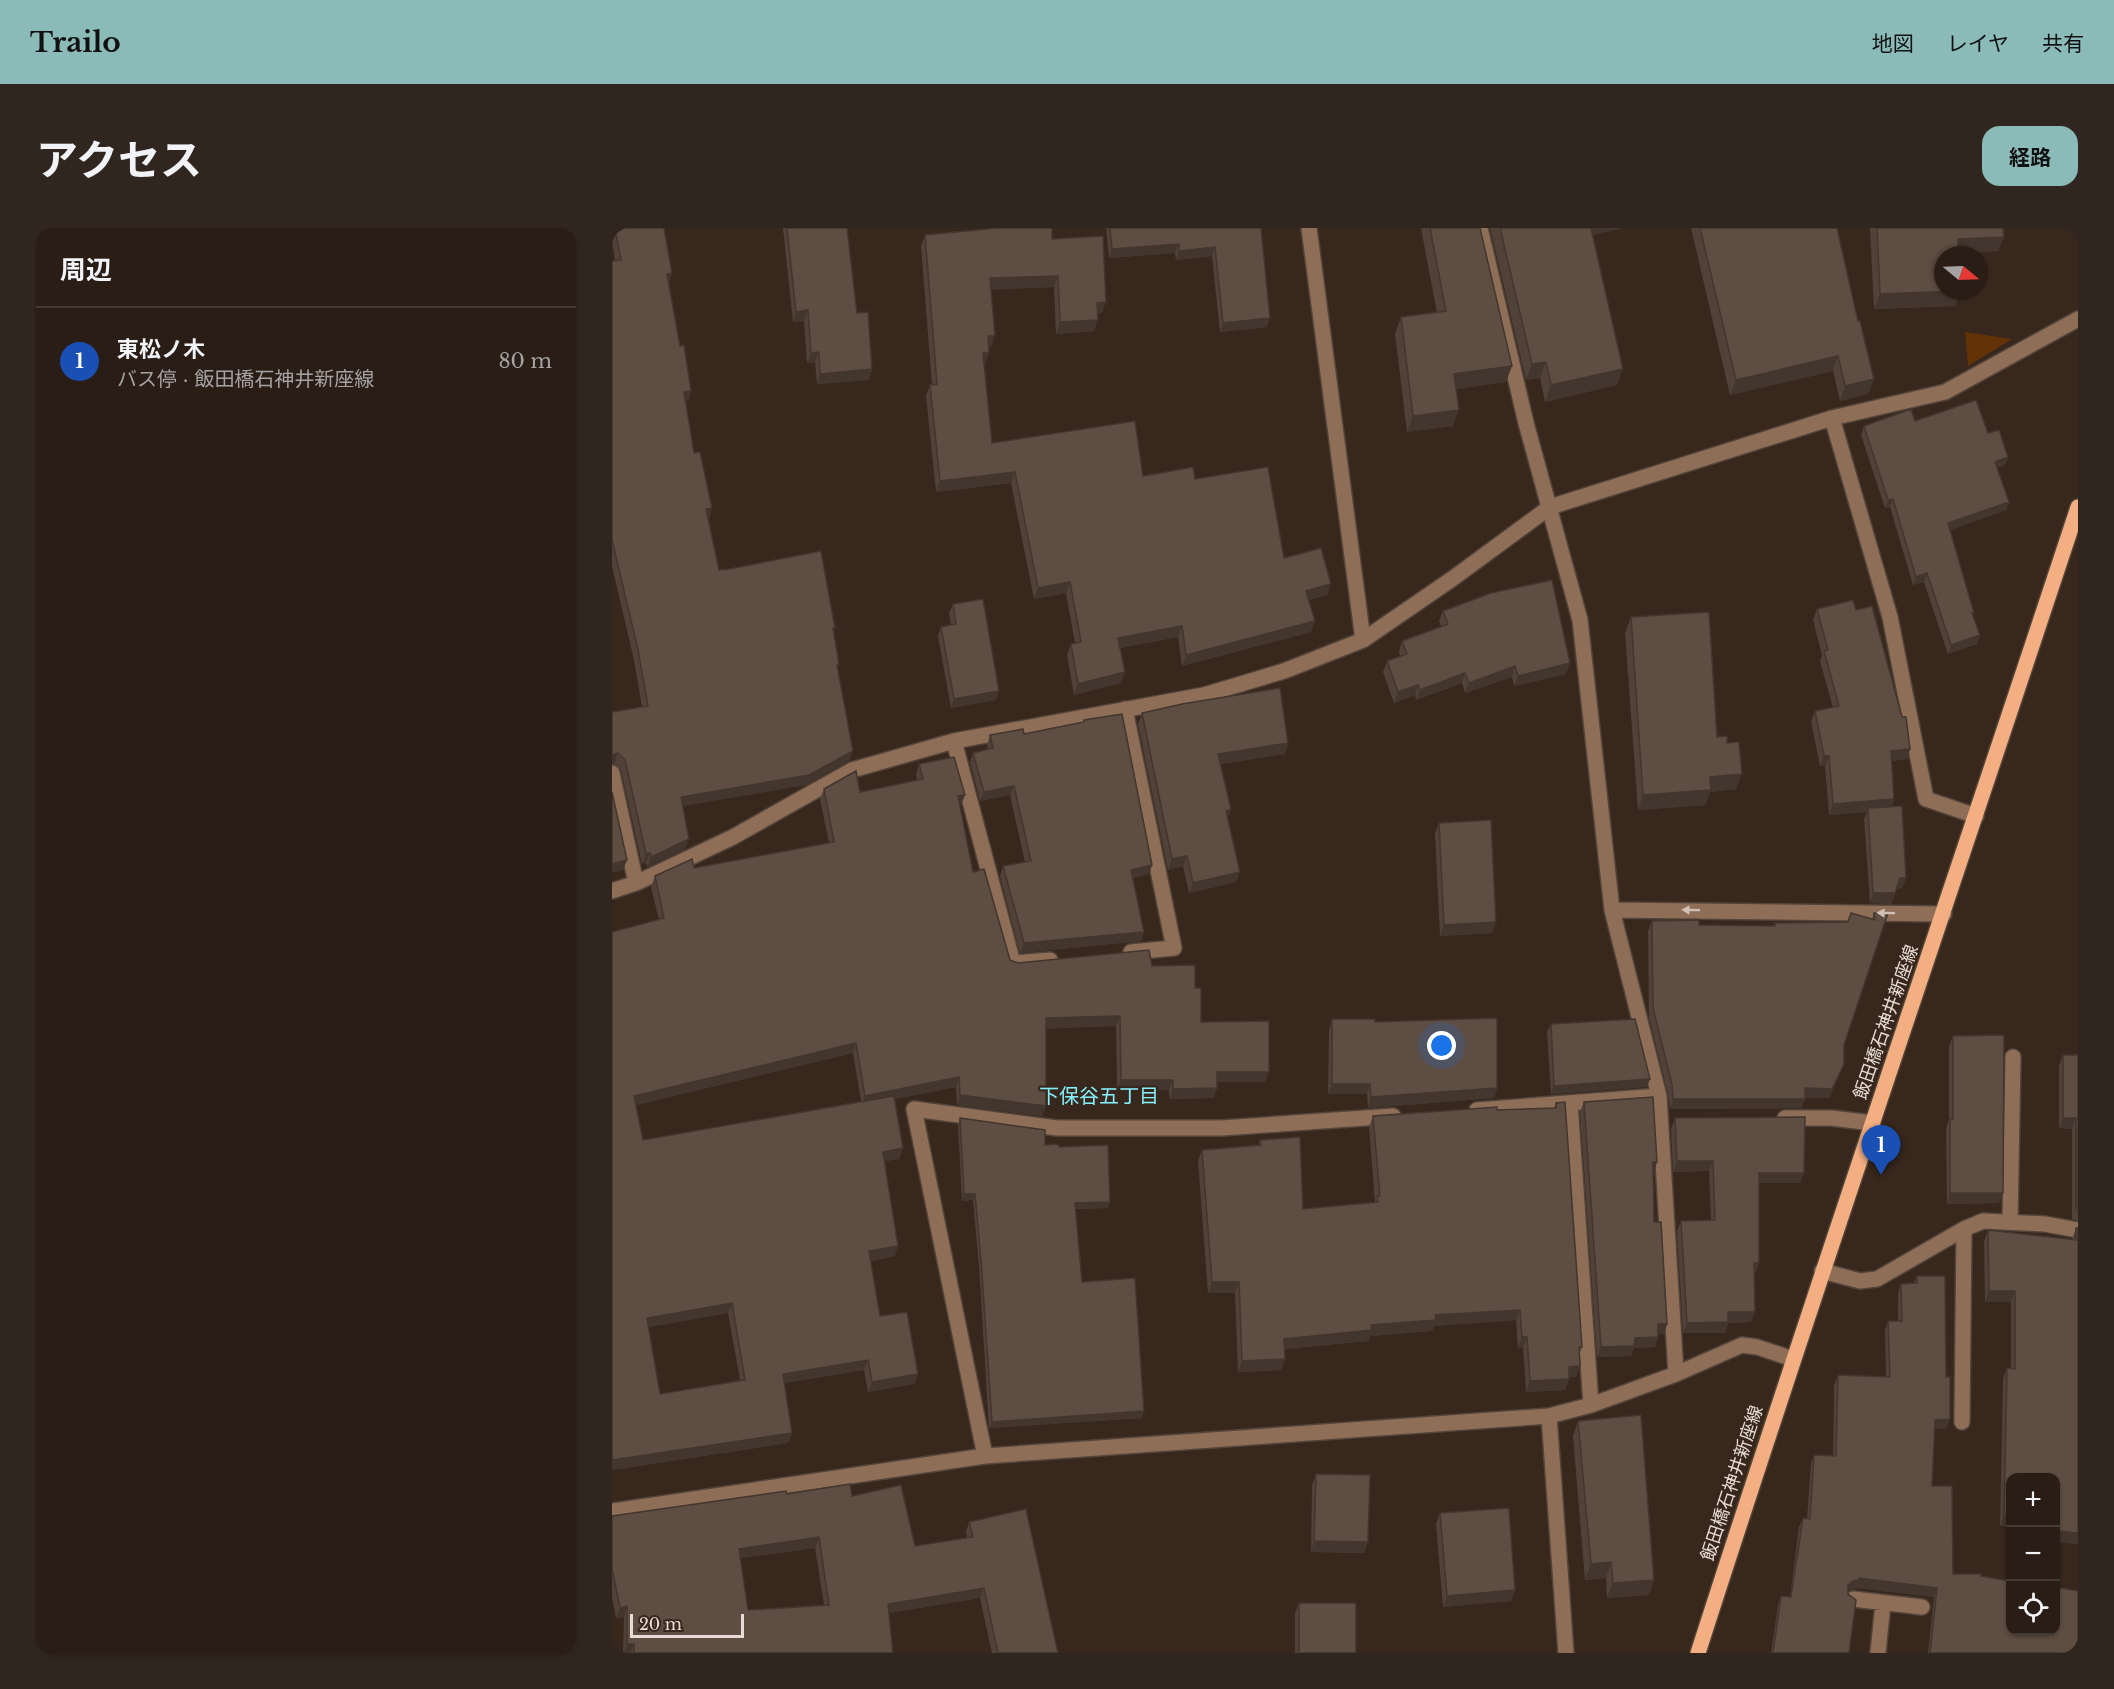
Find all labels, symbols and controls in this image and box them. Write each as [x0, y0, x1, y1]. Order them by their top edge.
text: Trailo [30, 25, 121, 60]
text: 地図 [1872, 31, 1914, 57]
text: レイヤ [1947, 31, 2009, 57]
text: 共有 [2042, 31, 2084, 57]
button: 経路 [1982, 126, 2078, 186]
text: アクセス [36, 134, 202, 186]
north arrow [1934, 246, 1988, 300]
text: 周辺 [60, 254, 112, 286]
text: 東松ノ木 [117, 336, 205, 363]
text: 1 [75, 349, 84, 373]
text: 80 m [498, 349, 552, 373]
text: バス停 · 飯田橋石神井新座線 [117, 367, 374, 391]
one-way arrow [1681, 906, 1700, 915]
one-way arrow [1876, 908, 1895, 918]
street label: 飯田橋石神井新座線 [1849, 942, 1923, 1102]
your location [1427, 1031, 1456, 1060]
district label: 下保谷五丁目 [1039, 1084, 1159, 1108]
pin: 1 [1862, 1126, 1900, 1175]
street label: 飯田橋石神井新座線 [1697, 1403, 1767, 1563]
map controls [2006, 1473, 2060, 1635]
button: + [2006, 1473, 2060, 1527]
button: − [2006, 1527, 2060, 1581]
button: locate [2006, 1581, 2060, 1635]
scale bar [630, 1611, 744, 1638]
text: 20 m [639, 1614, 682, 1634]

